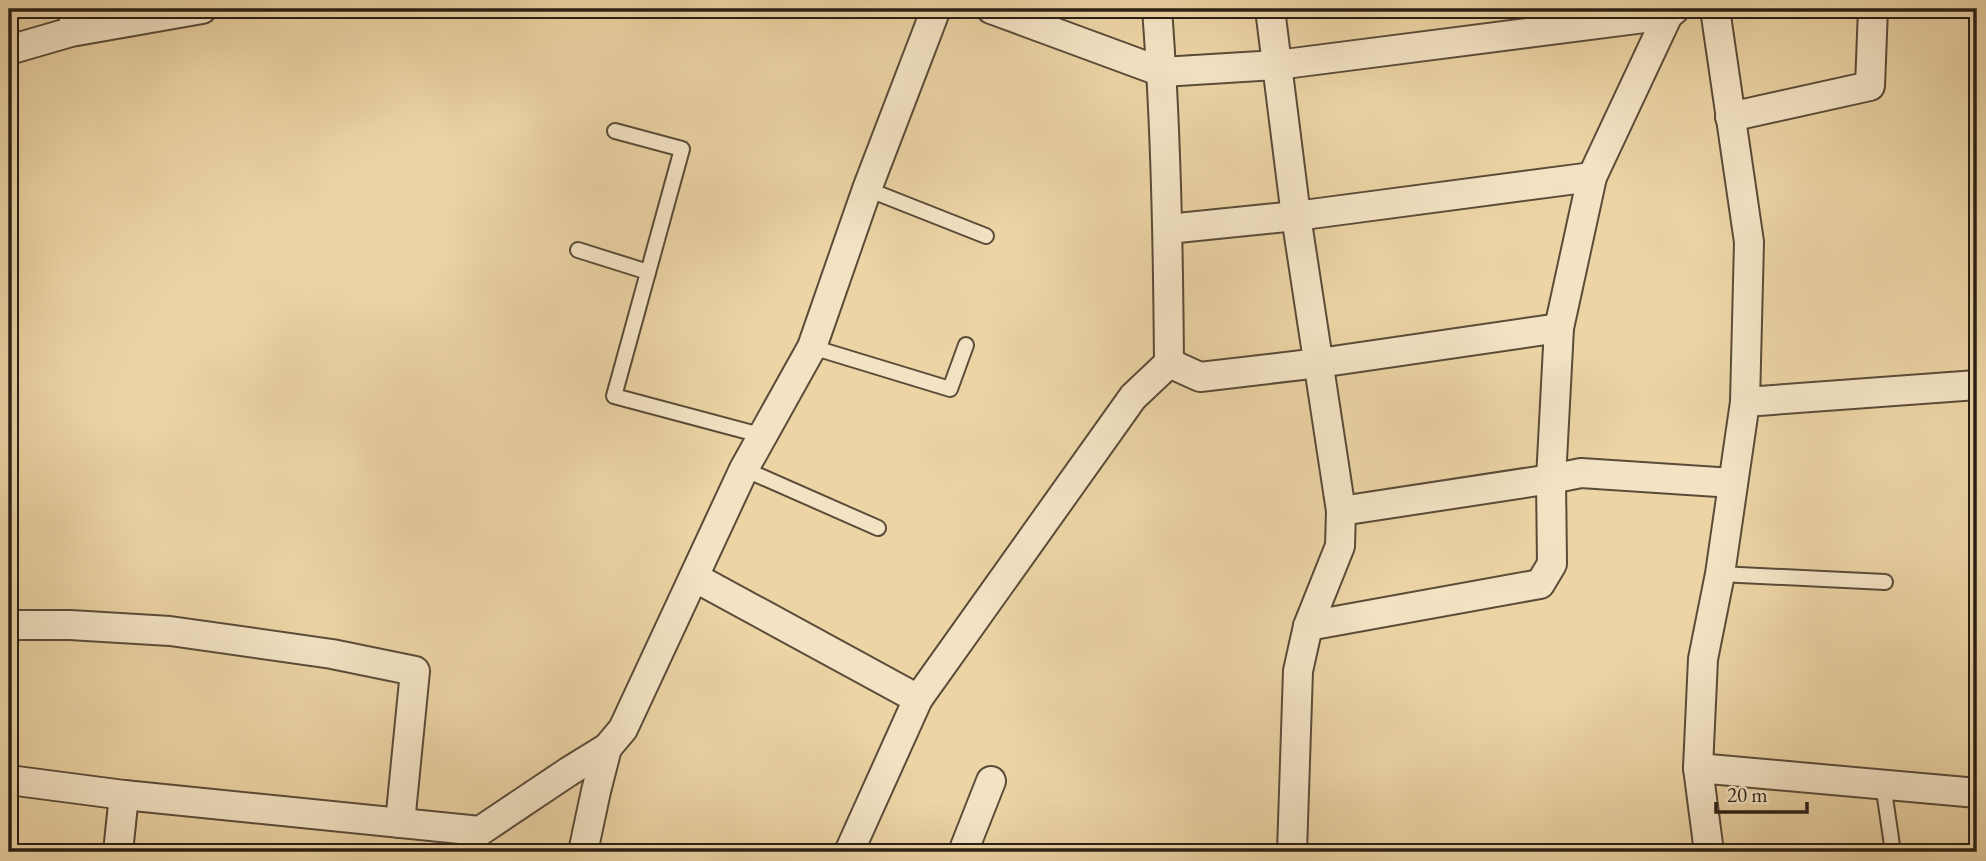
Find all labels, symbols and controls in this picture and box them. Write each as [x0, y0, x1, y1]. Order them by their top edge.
scale bar [1716, 770, 1808, 814]
text: 20 m [1727, 781, 1768, 808]

